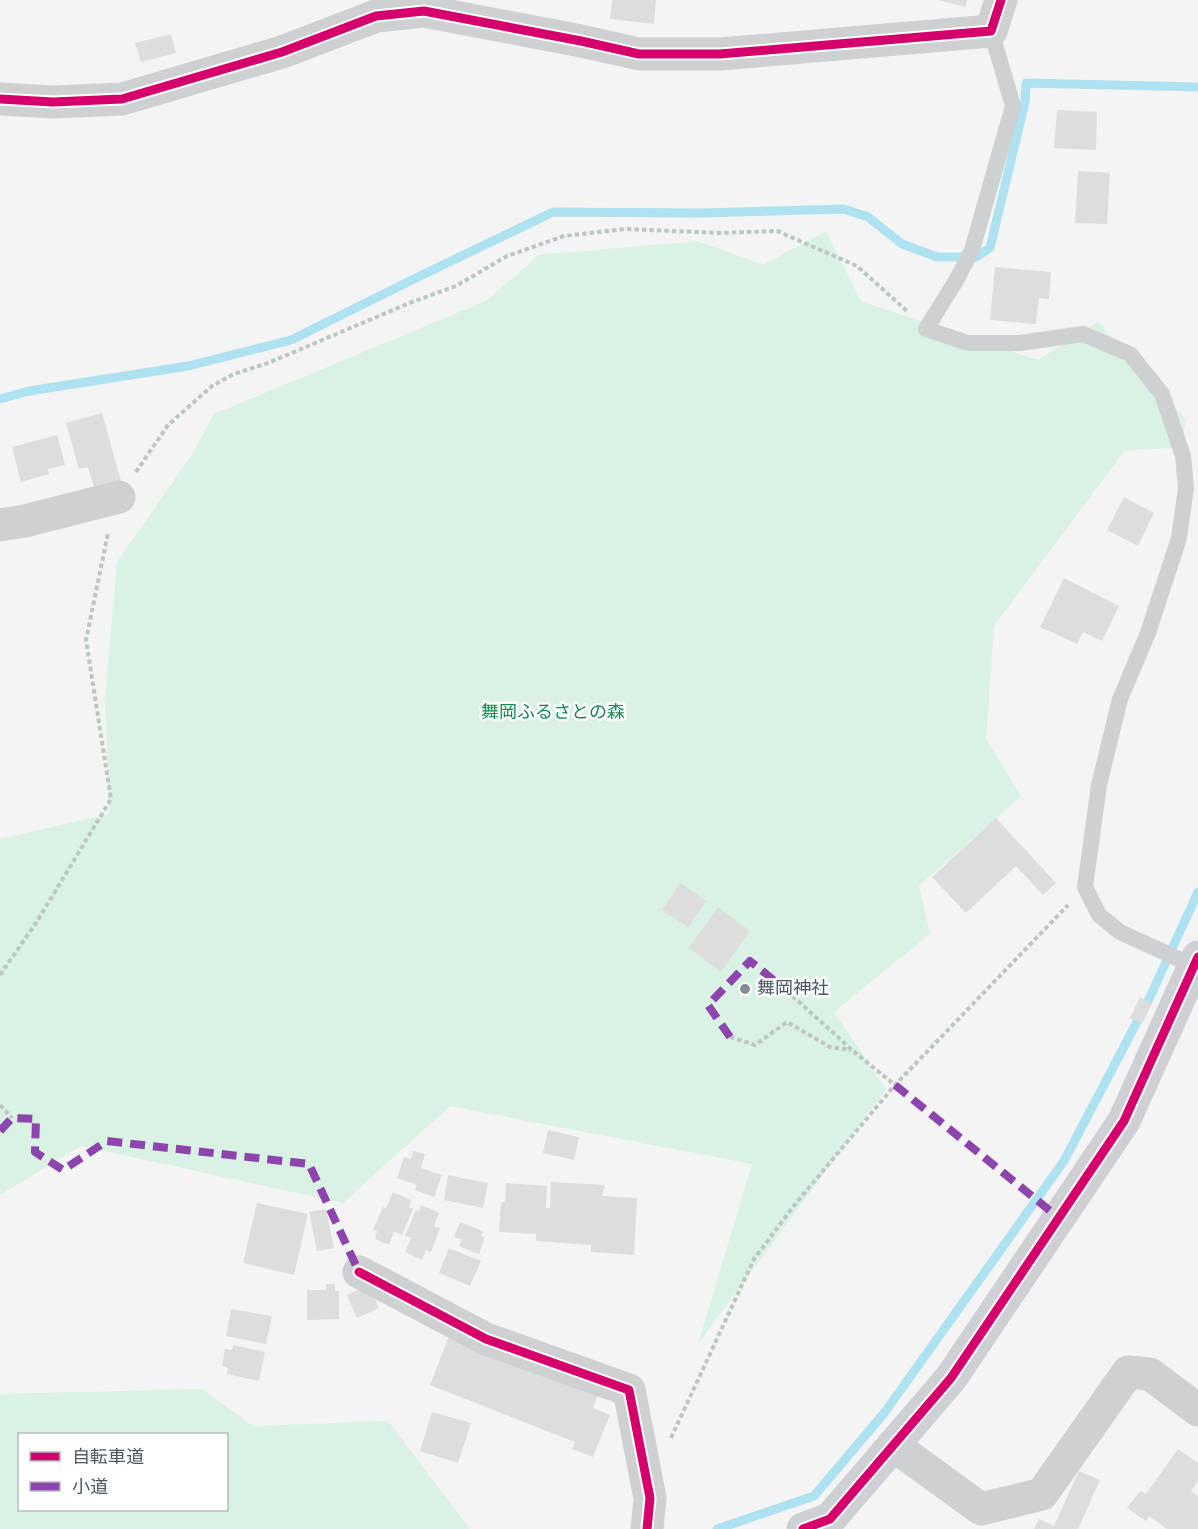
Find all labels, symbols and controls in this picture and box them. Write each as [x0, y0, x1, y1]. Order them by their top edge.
park label: 舞岡ふるさとの森 [481, 702, 625, 725]
place label: 舞岡神社 [757, 978, 829, 1001]
marker: 舞岡神社 [738, 982, 752, 996]
legend [18, 1433, 228, 1511]
text: 自転車道 [72, 1447, 144, 1470]
text: 小道 [72, 1477, 108, 1500]

